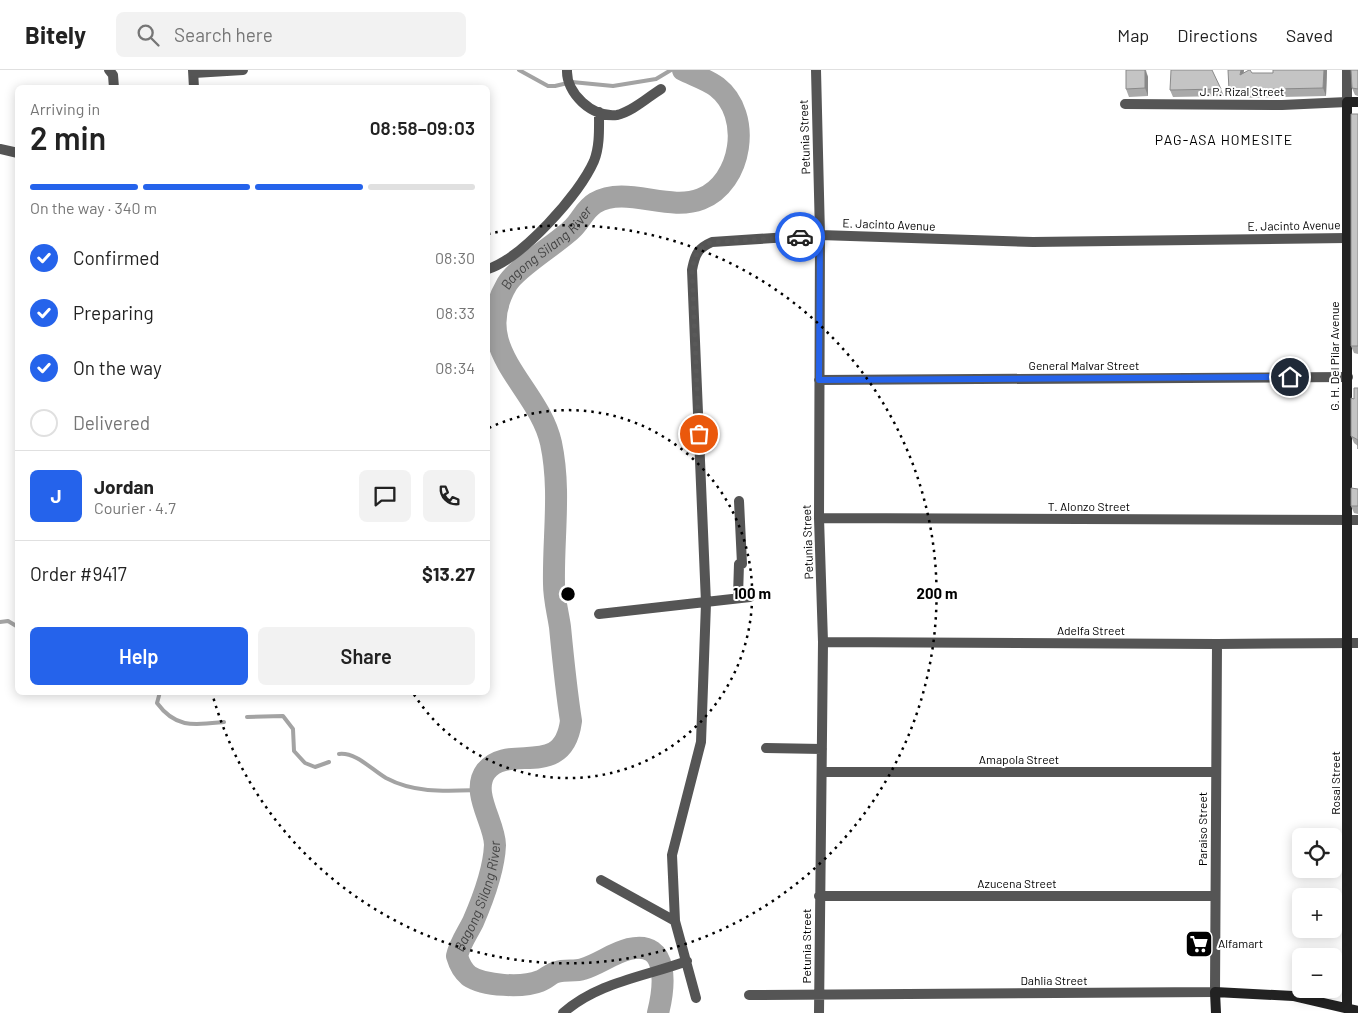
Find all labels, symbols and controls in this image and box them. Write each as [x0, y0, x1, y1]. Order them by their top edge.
search box [116, 12, 466, 57]
text: Bitely [25, 20, 86, 49]
icon: search [134, 21, 162, 49]
text: Search here [174, 23, 273, 46]
text: Map [1117, 24, 1149, 46]
text: Directions [1177, 24, 1258, 46]
text: Saved [1286, 24, 1333, 46]
street label: J. P. Rizal Street [1200, 84, 1284, 98]
text: Arriving in [30, 99, 100, 118]
street label: Petunia Street [796, 99, 812, 175]
text: 08:58–09:03 [370, 116, 475, 139]
text: 2 min [30, 118, 106, 156]
district label: PAG-ASA HOMESITE [1155, 131, 1293, 148]
text: On the way · 340 m [30, 198, 157, 217]
water label: Bagong Silang River [497, 201, 595, 292]
courier [775, 212, 825, 262]
street label: E. Jacinto Avenue [842, 215, 936, 233]
street label: E. Jacinto Avenue [1247, 217, 1341, 233]
icon: car [786, 223, 814, 251]
icon: check [30, 244, 58, 272]
text: Confirmed [73, 246, 160, 269]
text: 08:30 [435, 248, 475, 267]
icon: check [30, 299, 58, 327]
text: Preparing [73, 301, 154, 324]
street label: G. H. Del Pilar Avenue [1327, 301, 1341, 411]
text: 08:33 [436, 303, 475, 322]
icon: check [30, 354, 58, 382]
text: On the way [73, 356, 162, 379]
pin [1269, 356, 1311, 398]
text: 08:34 [435, 358, 475, 377]
street label: General Malvar Street [1029, 358, 1139, 372]
icon: home [1276, 363, 1304, 391]
text: Delivered [73, 411, 150, 434]
pin [678, 413, 720, 455]
icon: bag [685, 420, 713, 448]
button: chat [359, 470, 411, 522]
button: phone [423, 470, 475, 522]
text: Jordan [94, 475, 154, 498]
text: J [50, 484, 62, 507]
text: Courier · 4.7 [94, 498, 176, 517]
street label: T. Alonzo Street [1048, 499, 1130, 513]
street label: Petunia Street [799, 504, 815, 580]
text: Order #9417 [30, 562, 127, 585]
text: $13.27 [422, 562, 475, 585]
text: 100 m [733, 584, 771, 602]
text: 200 m [916, 584, 958, 602]
centre of rings [559, 585, 577, 603]
street label: Adelfa Street [1057, 623, 1125, 637]
button: Help [30, 627, 248, 685]
button: Share [258, 627, 475, 685]
street label: Rosal Street [1328, 751, 1342, 815]
street label: Amapola Street [979, 752, 1059, 766]
street label: Paraiso Street [1195, 792, 1209, 866]
map controls [1292, 828, 1342, 998]
button: locate [1292, 828, 1342, 878]
water label: Bagong Silang River [450, 839, 503, 954]
street label: Azucena Street [977, 876, 1057, 890]
button: + [1292, 888, 1342, 938]
street label: Petunia Street [799, 909, 813, 983]
supermarket icon: Alfamart [1184, 929, 1214, 959]
place label: Alfamart [1218, 936, 1263, 950]
button: − [1292, 948, 1342, 998]
street label: Dahlia Street [1020, 973, 1088, 987]

